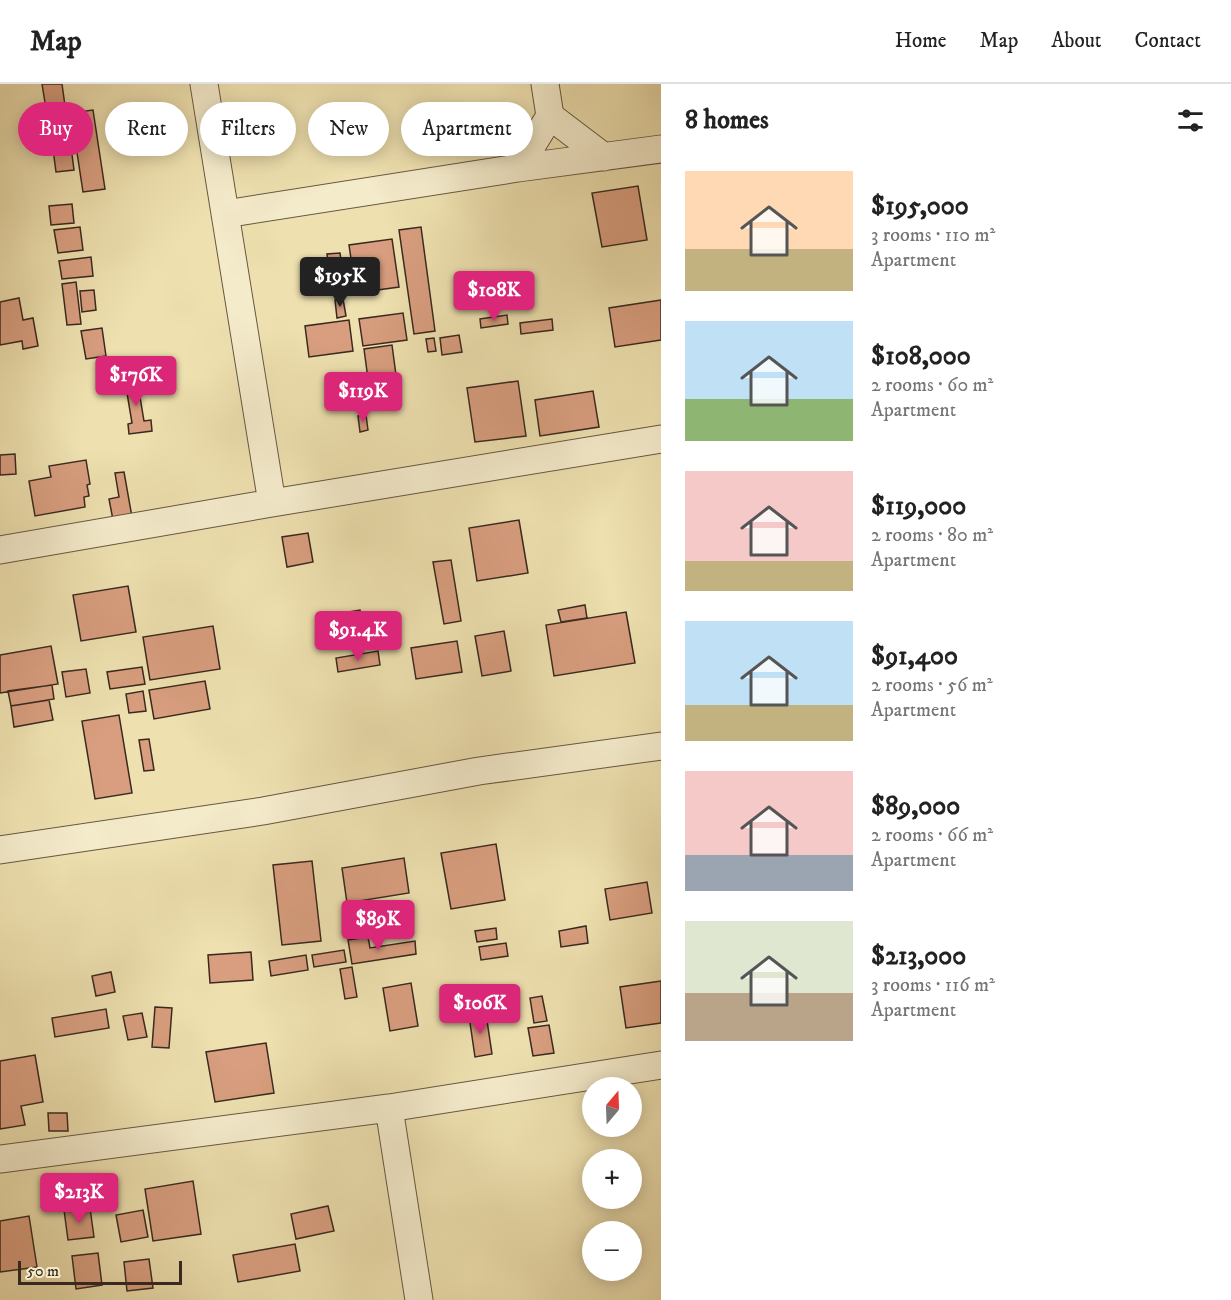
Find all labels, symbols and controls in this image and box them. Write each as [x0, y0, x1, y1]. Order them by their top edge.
text: Map [30, 24, 82, 59]
text: Home [895, 28, 947, 54]
text: Map [980, 28, 1018, 54]
text: About [1051, 28, 1102, 54]
text: Contact [1135, 28, 1201, 54]
chip: Buy [18, 102, 93, 156]
chip: Rent [105, 102, 188, 156]
chip: Filters [200, 102, 296, 156]
chip: New [308, 102, 389, 156]
chip: Apartment [401, 102, 533, 156]
text: 8 homes [685, 104, 769, 137]
icon: filters [1174, 104, 1207, 137]
text: $195,000 [871, 190, 969, 223]
icon: home [733, 195, 805, 267]
text: 3 rooms · 110 m² [871, 223, 995, 248]
text: Apartment [871, 248, 956, 273]
pin: $195K [298, 257, 382, 308]
text: $195K [314, 264, 366, 289]
pin: $108K [452, 271, 536, 322]
text: $108K [467, 278, 521, 303]
text: $108,000 [871, 340, 971, 373]
icon: home [733, 345, 805, 417]
pin: $176K [94, 356, 178, 407]
text: $176K [109, 363, 163, 388]
pin: $119K [321, 372, 405, 423]
text: 2 rooms · 60 m² [871, 373, 993, 398]
text: $119K [338, 379, 388, 404]
text: Apartment [871, 398, 956, 423]
text: $119,000 [871, 490, 966, 523]
icon: home [733, 495, 805, 567]
text: 2 rooms · 80 m² [871, 523, 993, 548]
text: Apartment [871, 548, 956, 573]
pin: $91.4K [309, 611, 407, 662]
text: $91.4K [329, 618, 387, 643]
text: $91,400 [871, 640, 958, 673]
icon: home [733, 645, 805, 717]
text: 2 rooms · 56 m² [871, 673, 993, 698]
text: Apartment [871, 698, 956, 723]
text: $89,000 [871, 790, 960, 823]
icon: home [733, 795, 805, 867]
text: 2 rooms · 66 m² [871, 823, 993, 848]
text: Apartment [871, 848, 956, 873]
pin: $89K [342, 900, 414, 951]
text: $89K [356, 907, 400, 932]
text: $213,000 [871, 940, 966, 973]
icon: home [733, 945, 805, 1017]
text: 3 rooms · 116 m² [871, 973, 995, 998]
pin: $106K [438, 984, 522, 1035]
text: $106K [453, 991, 507, 1016]
text: Apartment [871, 998, 956, 1023]
north arrow [582, 1077, 642, 1137]
map controls [582, 1077, 642, 1281]
button: + [582, 1149, 642, 1209]
pin: $213K [37, 1173, 121, 1224]
text: $213K [54, 1180, 104, 1205]
button: − [582, 1221, 642, 1281]
scale bar [18, 1258, 182, 1286]
text: 50 m [27, 1261, 59, 1281]

